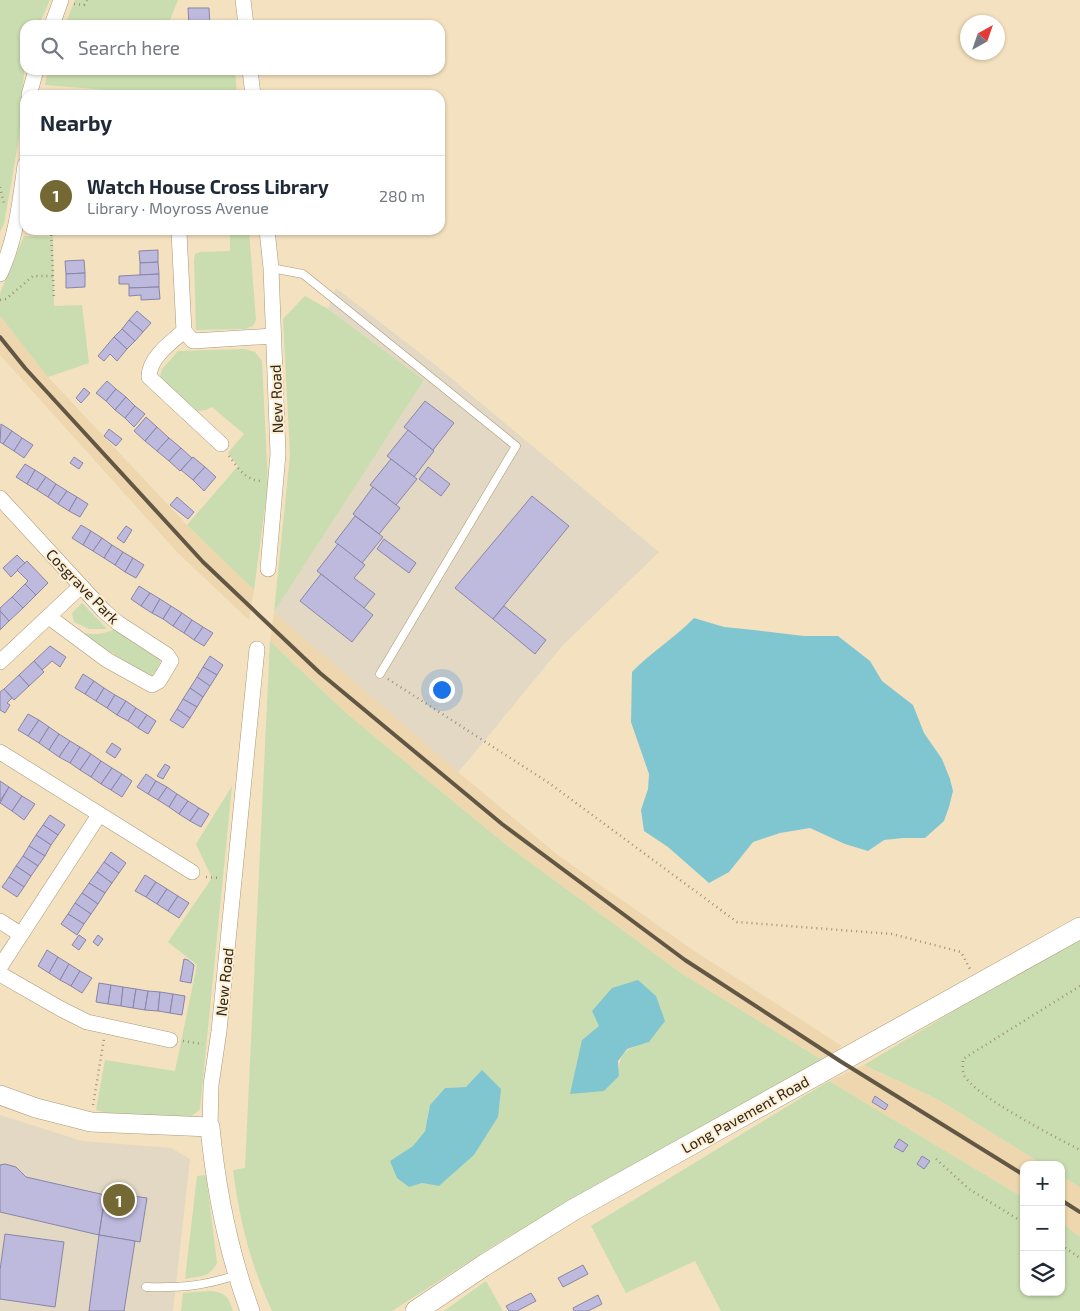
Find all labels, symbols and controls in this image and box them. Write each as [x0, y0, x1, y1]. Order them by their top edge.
north arrow [960, 15, 1005, 60]
search box [20, 20, 445, 75]
icon: search [38, 34, 66, 62]
text: Search here [78, 36, 180, 59]
text: Nearby [40, 110, 112, 135]
text: Watch House Cross Library [87, 175, 329, 198]
text: 1 [53, 186, 59, 205]
text: 280 m [379, 186, 425, 205]
text: Library · Moyross Avenue [87, 198, 269, 217]
street label: New Road [266, 364, 286, 434]
street label: Cosgrave Park [43, 545, 124, 627]
your location [429, 677, 455, 703]
street label: New Road [211, 947, 237, 1017]
street label: Long Pavement Road [678, 1071, 812, 1157]
map controls [1020, 1161, 1065, 1296]
button: + [1020, 1161, 1065, 1206]
pin: 1 [103, 1181, 135, 1219]
button: − [1020, 1206, 1065, 1251]
button: layers [1020, 1251, 1065, 1296]

